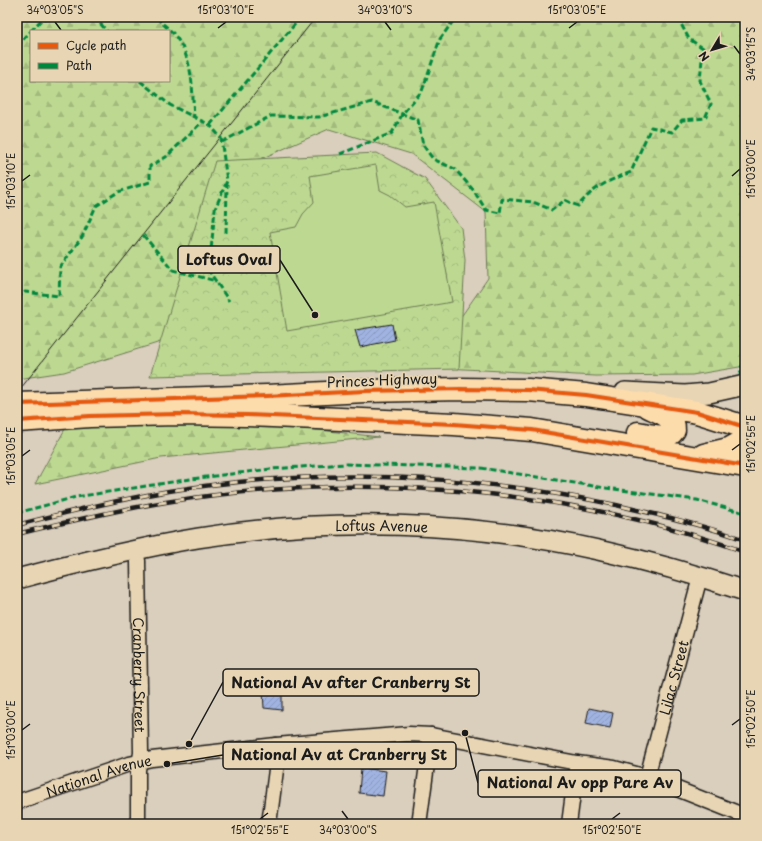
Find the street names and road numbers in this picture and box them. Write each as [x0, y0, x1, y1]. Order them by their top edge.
street label: Princes Highway [326, 368, 438, 392]
street label: Loftus Avenue [335, 514, 429, 537]
street label: Cranberry Street [128, 617, 151, 733]
street label: Lilac Street [653, 637, 693, 717]
street label: National Avenue [43, 749, 154, 802]

